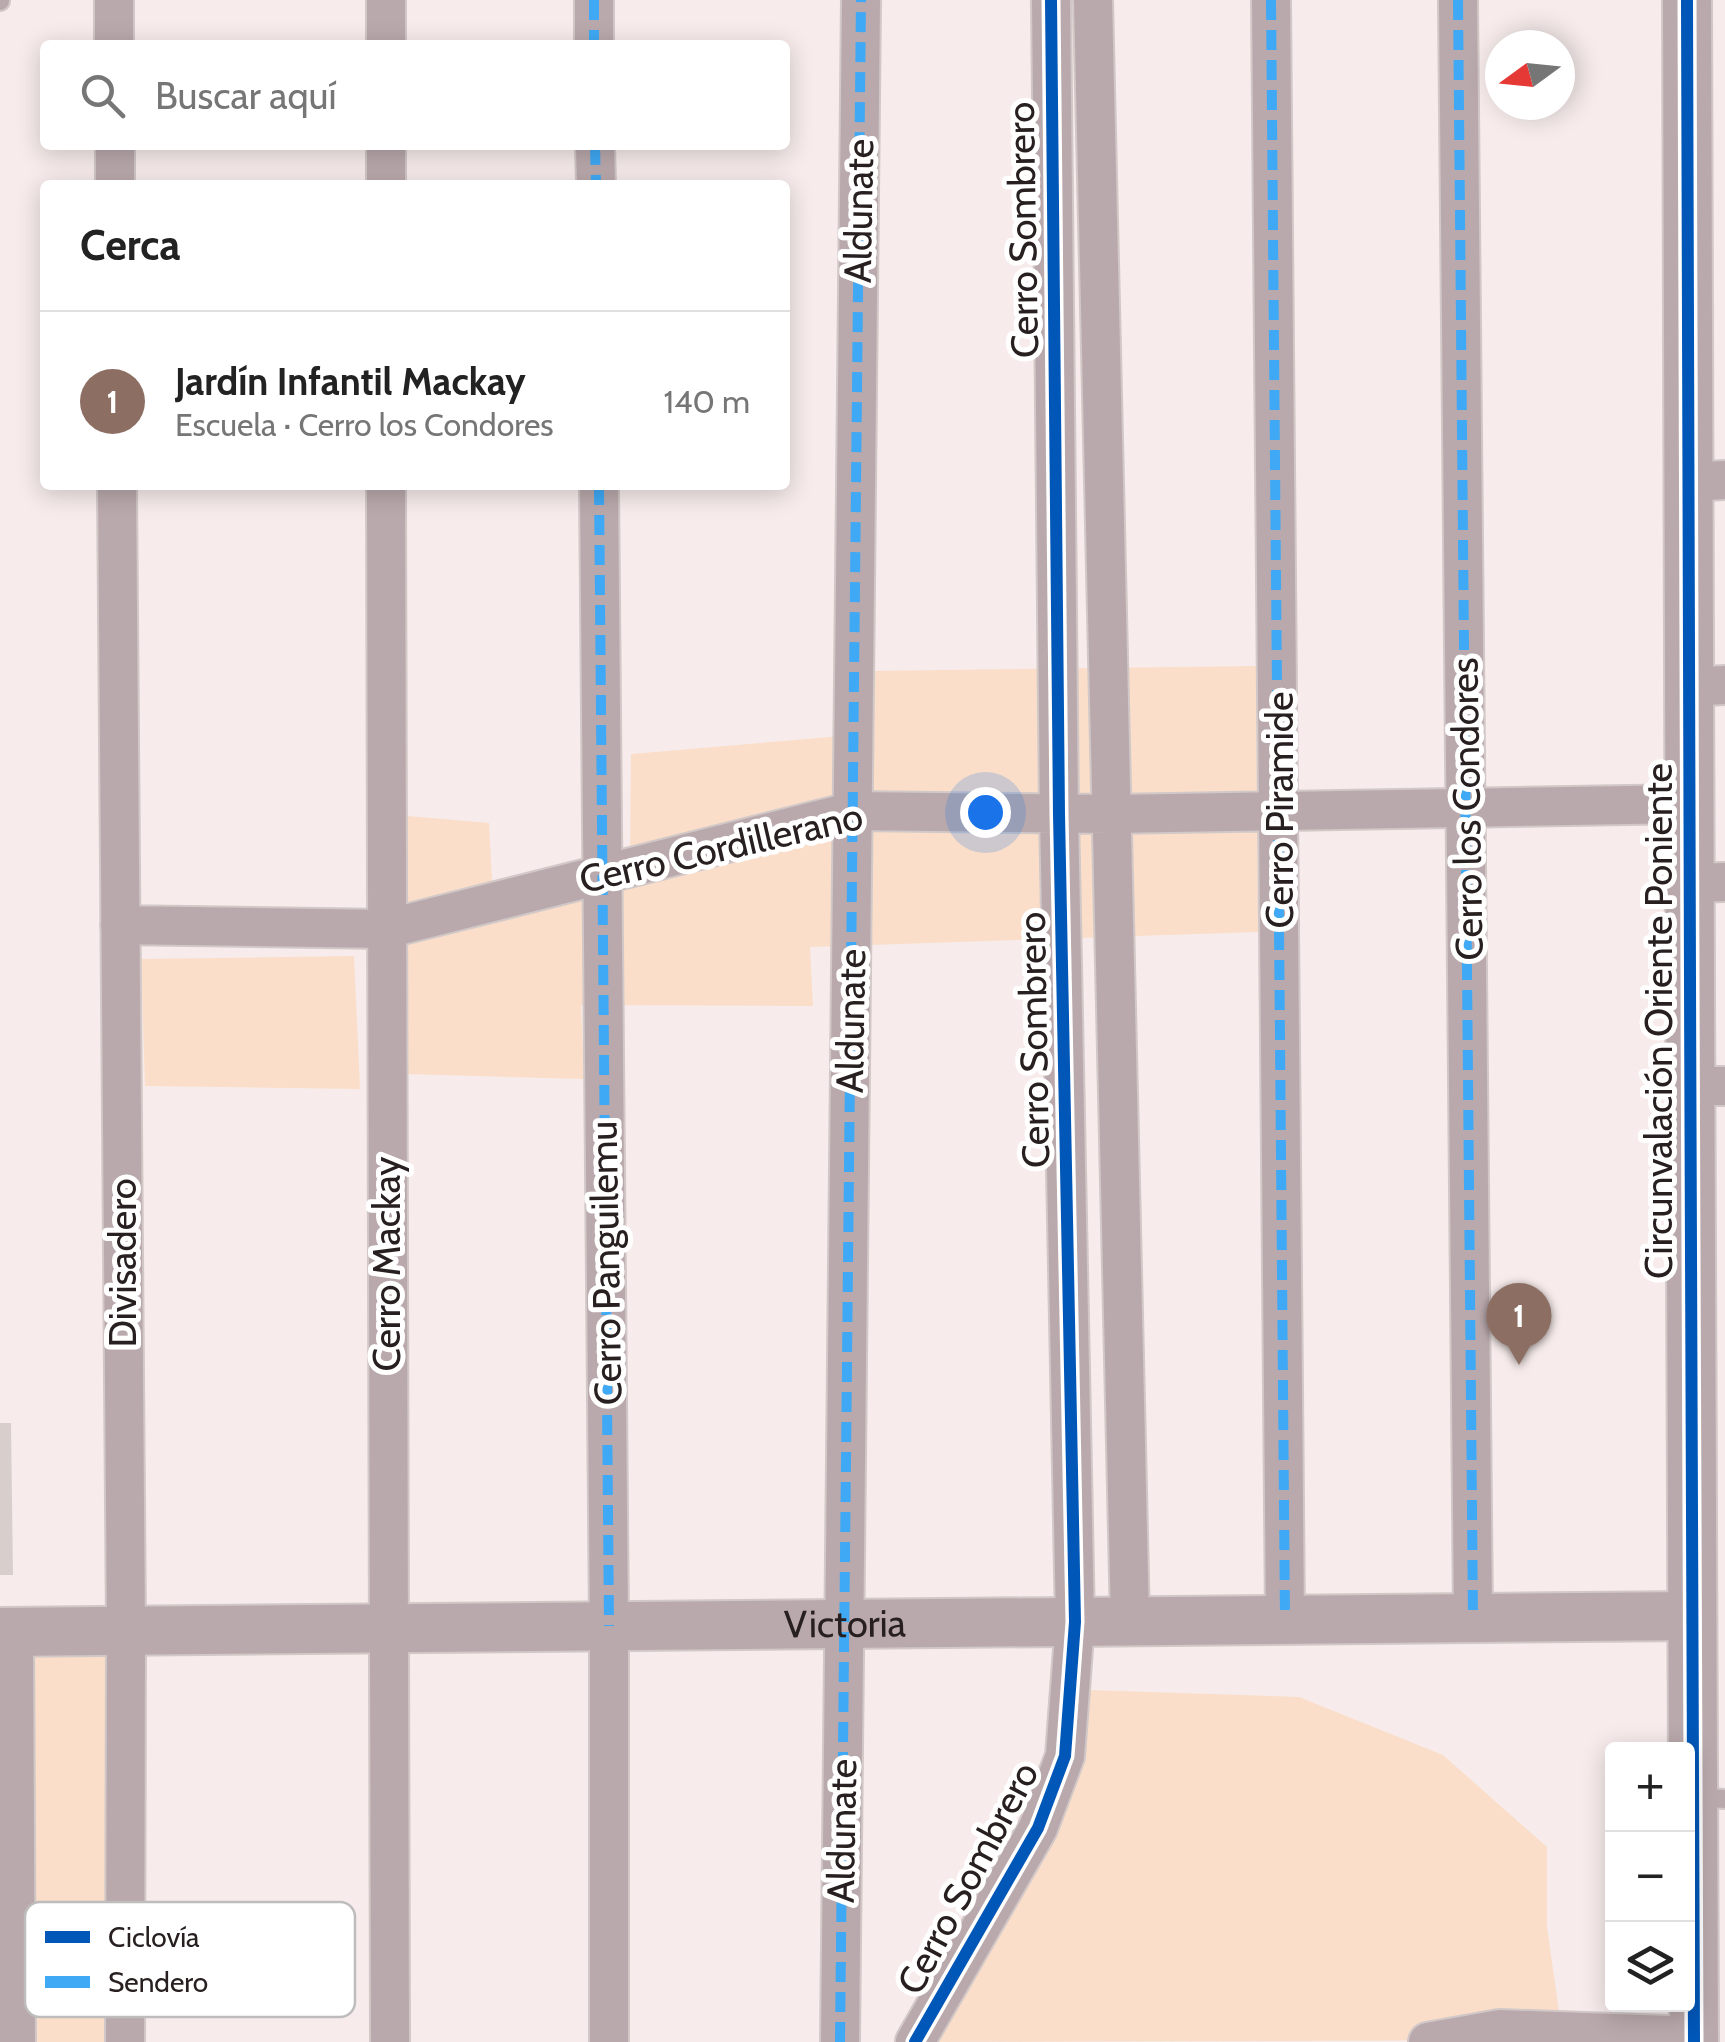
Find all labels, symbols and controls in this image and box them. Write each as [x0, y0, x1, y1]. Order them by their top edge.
north arrow [1485, 30, 1575, 120]
search box [40, 40, 790, 150]
icon: search [75, 68, 130, 123]
text: Buscar aquí [155, 72, 337, 119]
street label: Cerro Sombrero [997, 102, 1048, 359]
street label: Aldunate [834, 139, 883, 283]
text: Cerca [80, 219, 180, 271]
text: Jardín Infantil Mackay [175, 358, 526, 405]
text: 1 [107, 382, 118, 421]
text: 140 m [663, 382, 750, 421]
text: Escuela · Cerro los Condores [175, 405, 554, 444]
street label: Cerro los Condores [1440, 657, 1493, 961]
street label: Cerro Piramide [1256, 692, 1303, 928]
street label: Circunvalación Oriente Poniente [1635, 763, 1682, 1279]
your location [960, 787, 1011, 838]
street label: Cerro Cordillerano [575, 792, 867, 903]
street label: Cerro Sombrero [1008, 912, 1059, 1169]
street label: Aldunate [826, 949, 875, 1093]
street label: Cerro Panguilemu [580, 1120, 631, 1406]
street label: Cerro Mackay [363, 1157, 410, 1371]
street label: Divisadero [99, 1178, 146, 1348]
pin: 1 [1486, 1282, 1552, 1365]
street label: Victoria [784, 1599, 906, 1648]
map controls [1605, 1742, 1695, 2012]
button: + [1605, 1742, 1695, 1832]
street label: Cerro Sombrero [887, 1754, 1048, 2002]
street label: Aldunate [817, 1759, 866, 1903]
button: − [1605, 1832, 1695, 1922]
legend [25, 1902, 355, 2017]
text: Ciclovía [108, 1920, 200, 1954]
button: layers [1605, 1922, 1695, 2012]
text: Sendero [108, 1965, 208, 1999]

